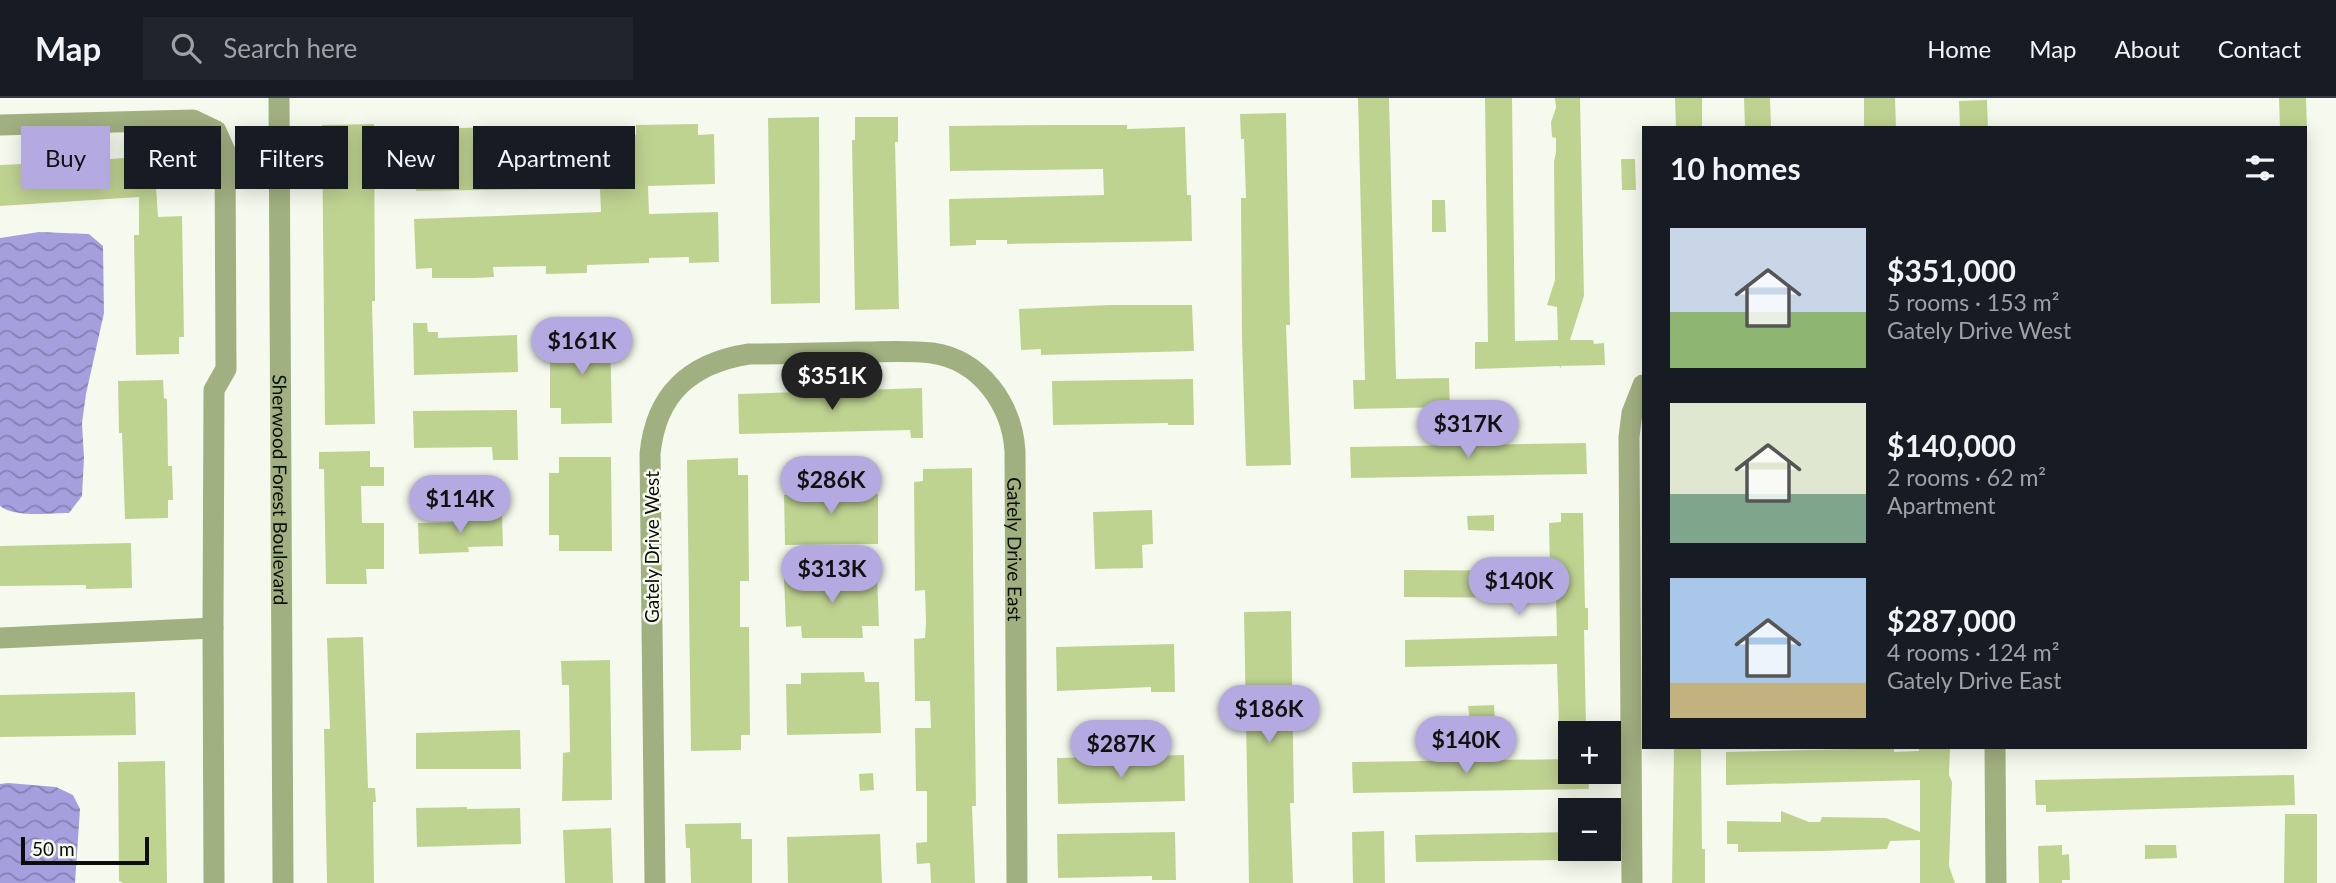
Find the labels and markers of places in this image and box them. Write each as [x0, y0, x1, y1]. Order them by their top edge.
pin: $161K [533, 317, 631, 377]
pin: $351K [783, 352, 881, 412]
pin: $317K [1419, 400, 1517, 460]
pin: $286K [782, 456, 880, 516]
pin: $114K [411, 476, 509, 535]
pin: $313K [783, 546, 881, 605]
pin: $140K [1470, 558, 1568, 617]
pin: $186K [1220, 686, 1318, 745]
pin: $140K [1417, 716, 1515, 776]
pin: $287K [1072, 720, 1170, 780]

